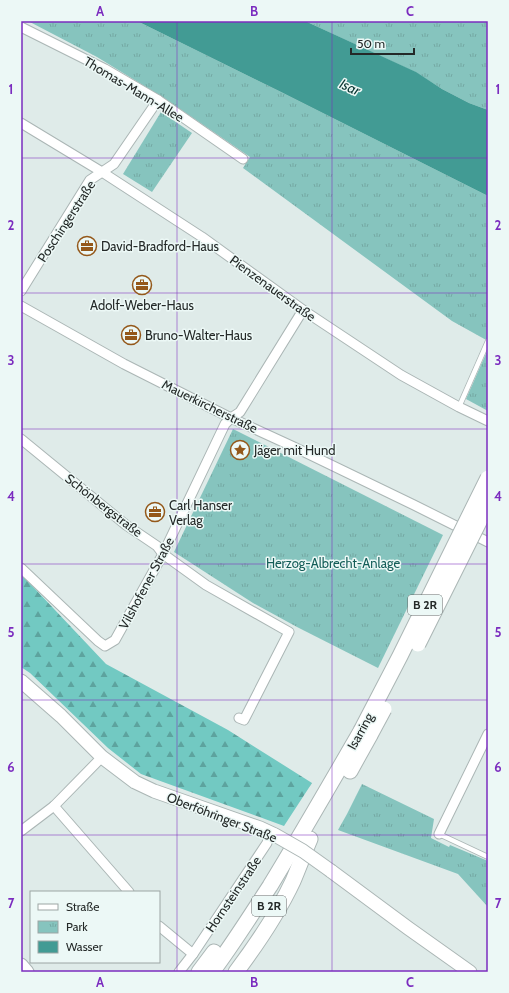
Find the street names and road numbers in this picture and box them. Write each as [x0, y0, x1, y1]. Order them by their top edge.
street label: Thomas-Mann-Allee [81, 53, 187, 125]
street label: Poschingerstraße [34, 177, 99, 265]
street label: Pienzenauerstraße [227, 252, 319, 325]
street label: Mauerkircherstraße [159, 376, 261, 436]
street label: Schönbergstraße [62, 470, 146, 540]
street label: Vilshofener Straße [115, 534, 177, 632]
road number: B 2R [408, 595, 442, 615]
street label: Isarring [343, 709, 377, 752]
street label: Oberföhringer Straße [165, 789, 280, 846]
street label: Hornsteinstraße [202, 853, 264, 935]
road number: B 2R [252, 896, 286, 916]

